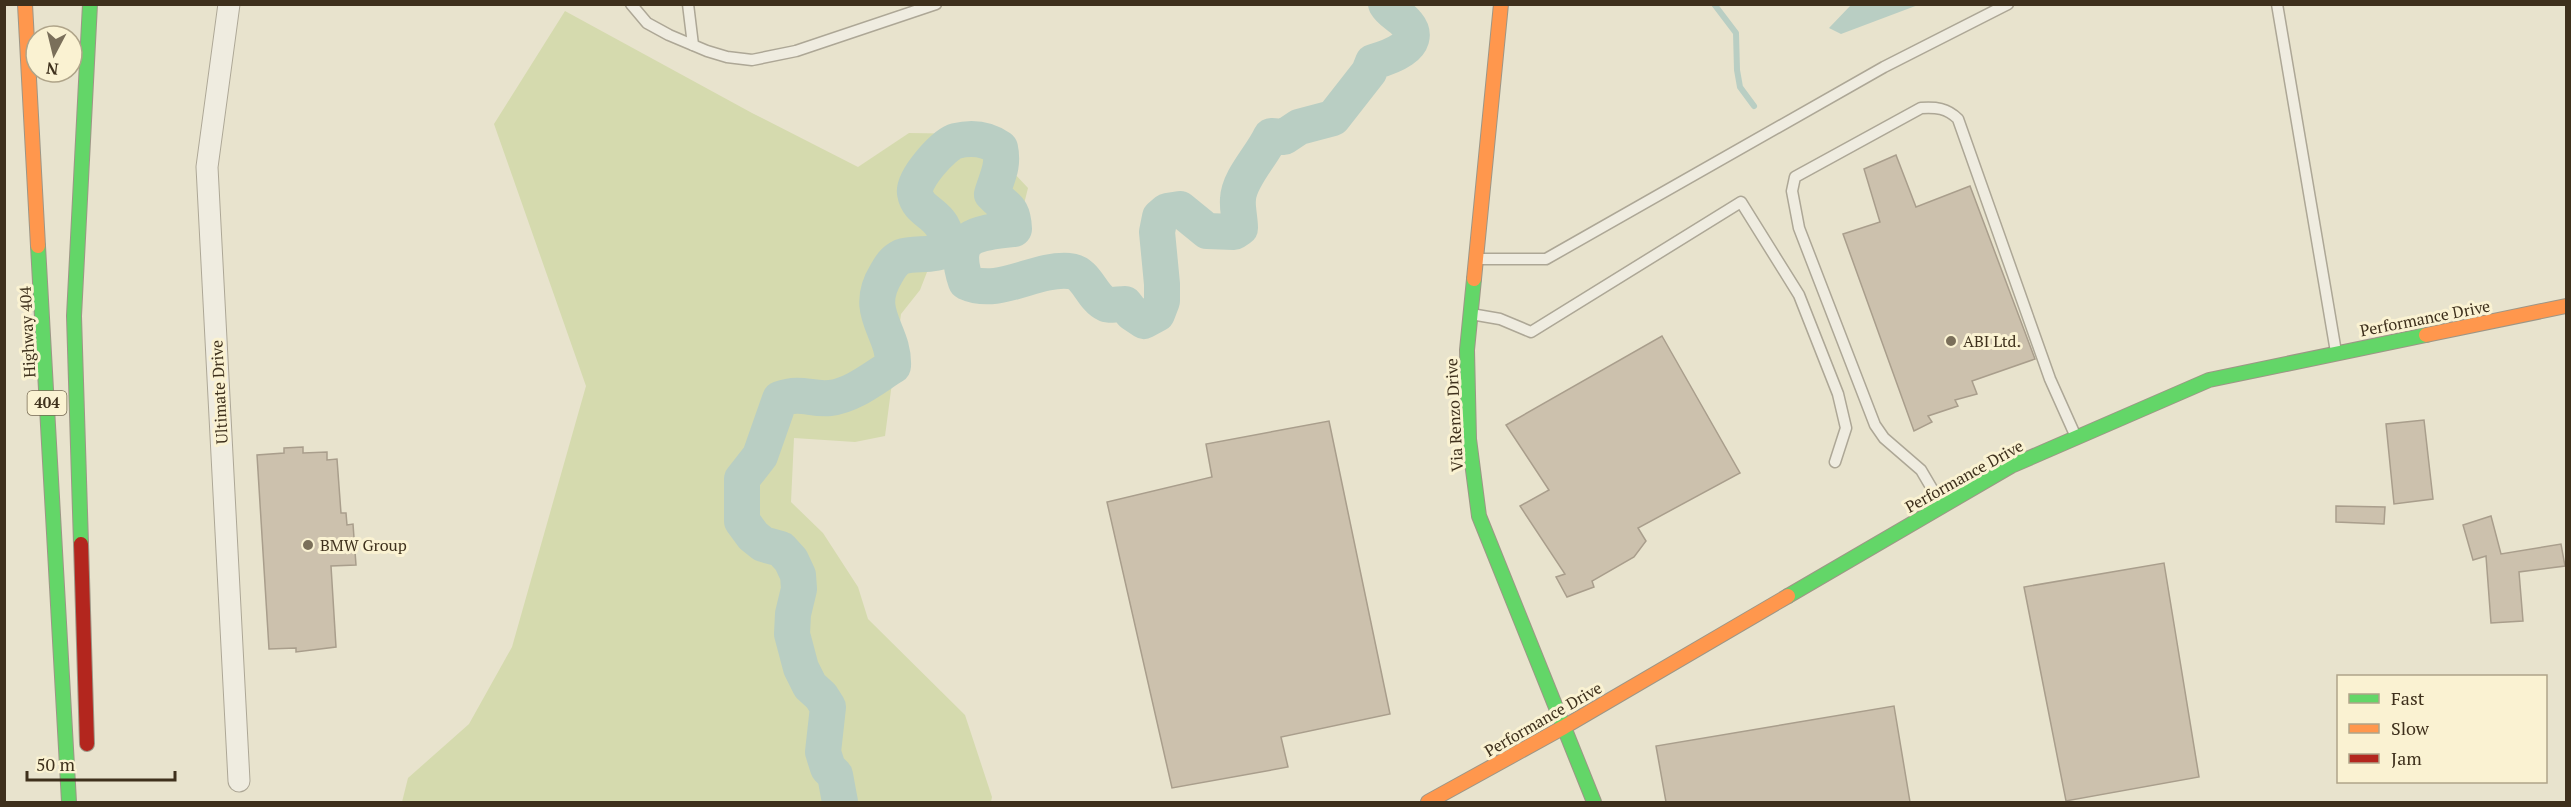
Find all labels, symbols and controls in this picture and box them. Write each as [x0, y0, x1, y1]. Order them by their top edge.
north arrow [24, 24, 84, 84]
text: N [45, 57, 60, 81]
street label: Highway 404 [14, 285, 40, 378]
street label: Performance Drive [2358, 295, 2492, 341]
place label: ABI Ltd. [1963, 330, 2021, 352]
marker: ABI Ltd. [1944, 334, 1958, 348]
street label: Ultimate Drive [205, 339, 233, 445]
street label: Via Renzo Drive [1440, 358, 1468, 472]
road number: 404 [28, 391, 66, 415]
street label: Performance Drive [1901, 434, 2027, 518]
place label: BMW Group [320, 534, 407, 556]
marker: BMW Group [301, 538, 315, 552]
legend [2337, 675, 2547, 783]
street label: Performance Drive [1480, 676, 1606, 762]
text: Fast [2391, 686, 2425, 710]
text: Slow [2391, 716, 2430, 740]
scale bar [27, 744, 176, 782]
text: Jam [2391, 746, 2422, 770]
text: 50 m [36, 752, 76, 776]

